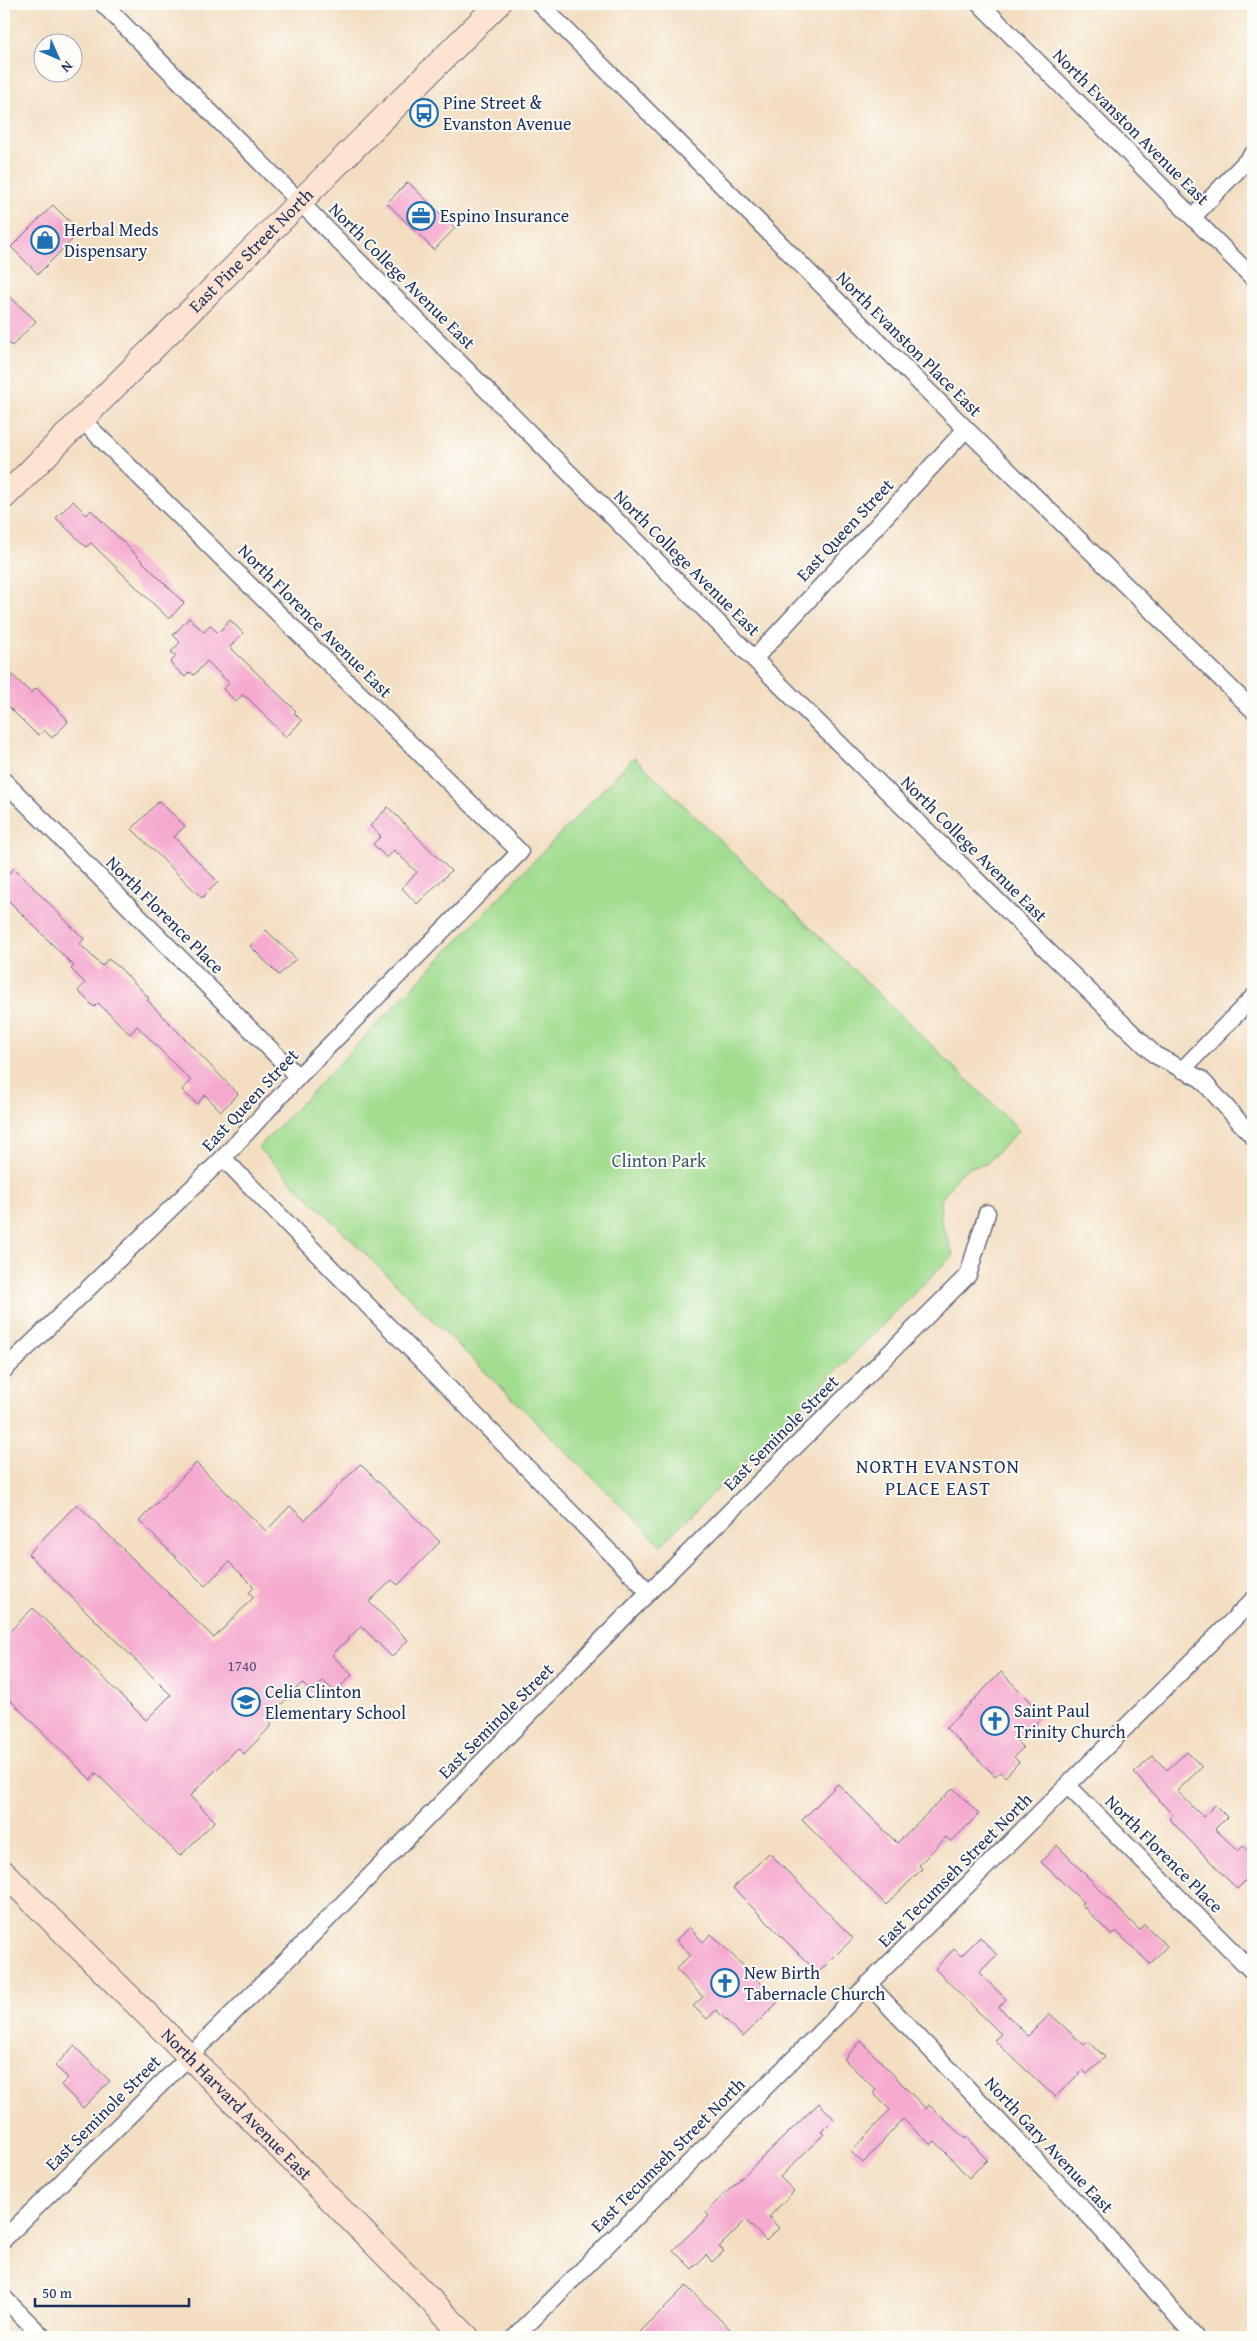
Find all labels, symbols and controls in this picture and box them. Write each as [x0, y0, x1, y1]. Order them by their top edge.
north arrow [32, 32, 82, 82]
street label: North Evanston Avenue East [1047, 42, 1216, 212]
text: N [56, 57, 78, 78]
place label: Pine Street & Evanston Avenue [443, 89, 571, 137]
bus stop icon: Pine Street & Evanston Avenue [409, 98, 439, 128]
street label: East Pine Street North [182, 182, 319, 319]
street label: North College Avenue East [323, 196, 482, 356]
office icon: Espino Insurance [406, 201, 436, 231]
place label: Espino Insurance [440, 202, 569, 229]
place label: Herbal Meds Dispensary [64, 216, 159, 264]
shop icon: Herbal Meds Dispensary [30, 225, 60, 255]
street label: North Evanston Place East [830, 265, 989, 423]
street label: East Queen Street [790, 472, 900, 587]
street label: North College Avenue East [608, 483, 767, 643]
street label: North Florence Avenue East [232, 537, 399, 704]
street label: North College Avenue East [895, 769, 1054, 929]
street label: North Florence Place [100, 849, 231, 980]
street label: East Queen Street [195, 1042, 305, 1157]
park label: Clinton Park [612, 1147, 707, 1174]
street label: East Seminole Street [717, 1368, 845, 1497]
district label: NORTH EVANSTON PLACE EAST [856, 1452, 1020, 1502]
house number: 1740 [228, 1655, 256, 1676]
street label: East Seminole Street [432, 1656, 560, 1785]
place label: Celia Clinton Elementary School [265, 1678, 406, 1726]
school or university icon: Celia Clinton Elementary School [231, 1687, 261, 1717]
place label: Saint Paul Trinity Church [1014, 1697, 1126, 1745]
church icon: Saint Paul Trinity Church [980, 1706, 1010, 1736]
street label: East Tecumseh Street North [871, 1786, 1038, 1953]
street label: North Florence Place [1099, 1788, 1230, 1919]
place label: New Birth Tabernacle Church [744, 1959, 885, 2007]
church icon: New Birth Tabernacle Church [710, 1968, 740, 1998]
street label: North Harvard Avenue East [155, 2021, 319, 2187]
street label: East Seminole Street [39, 2048, 167, 2177]
street label: North Gary Avenue East [979, 2070, 1121, 2220]
street label: East Tecumseh Street North [584, 2071, 751, 2238]
scale bar [35, 2276, 189, 2308]
text: 50 m [42, 2282, 73, 2303]

